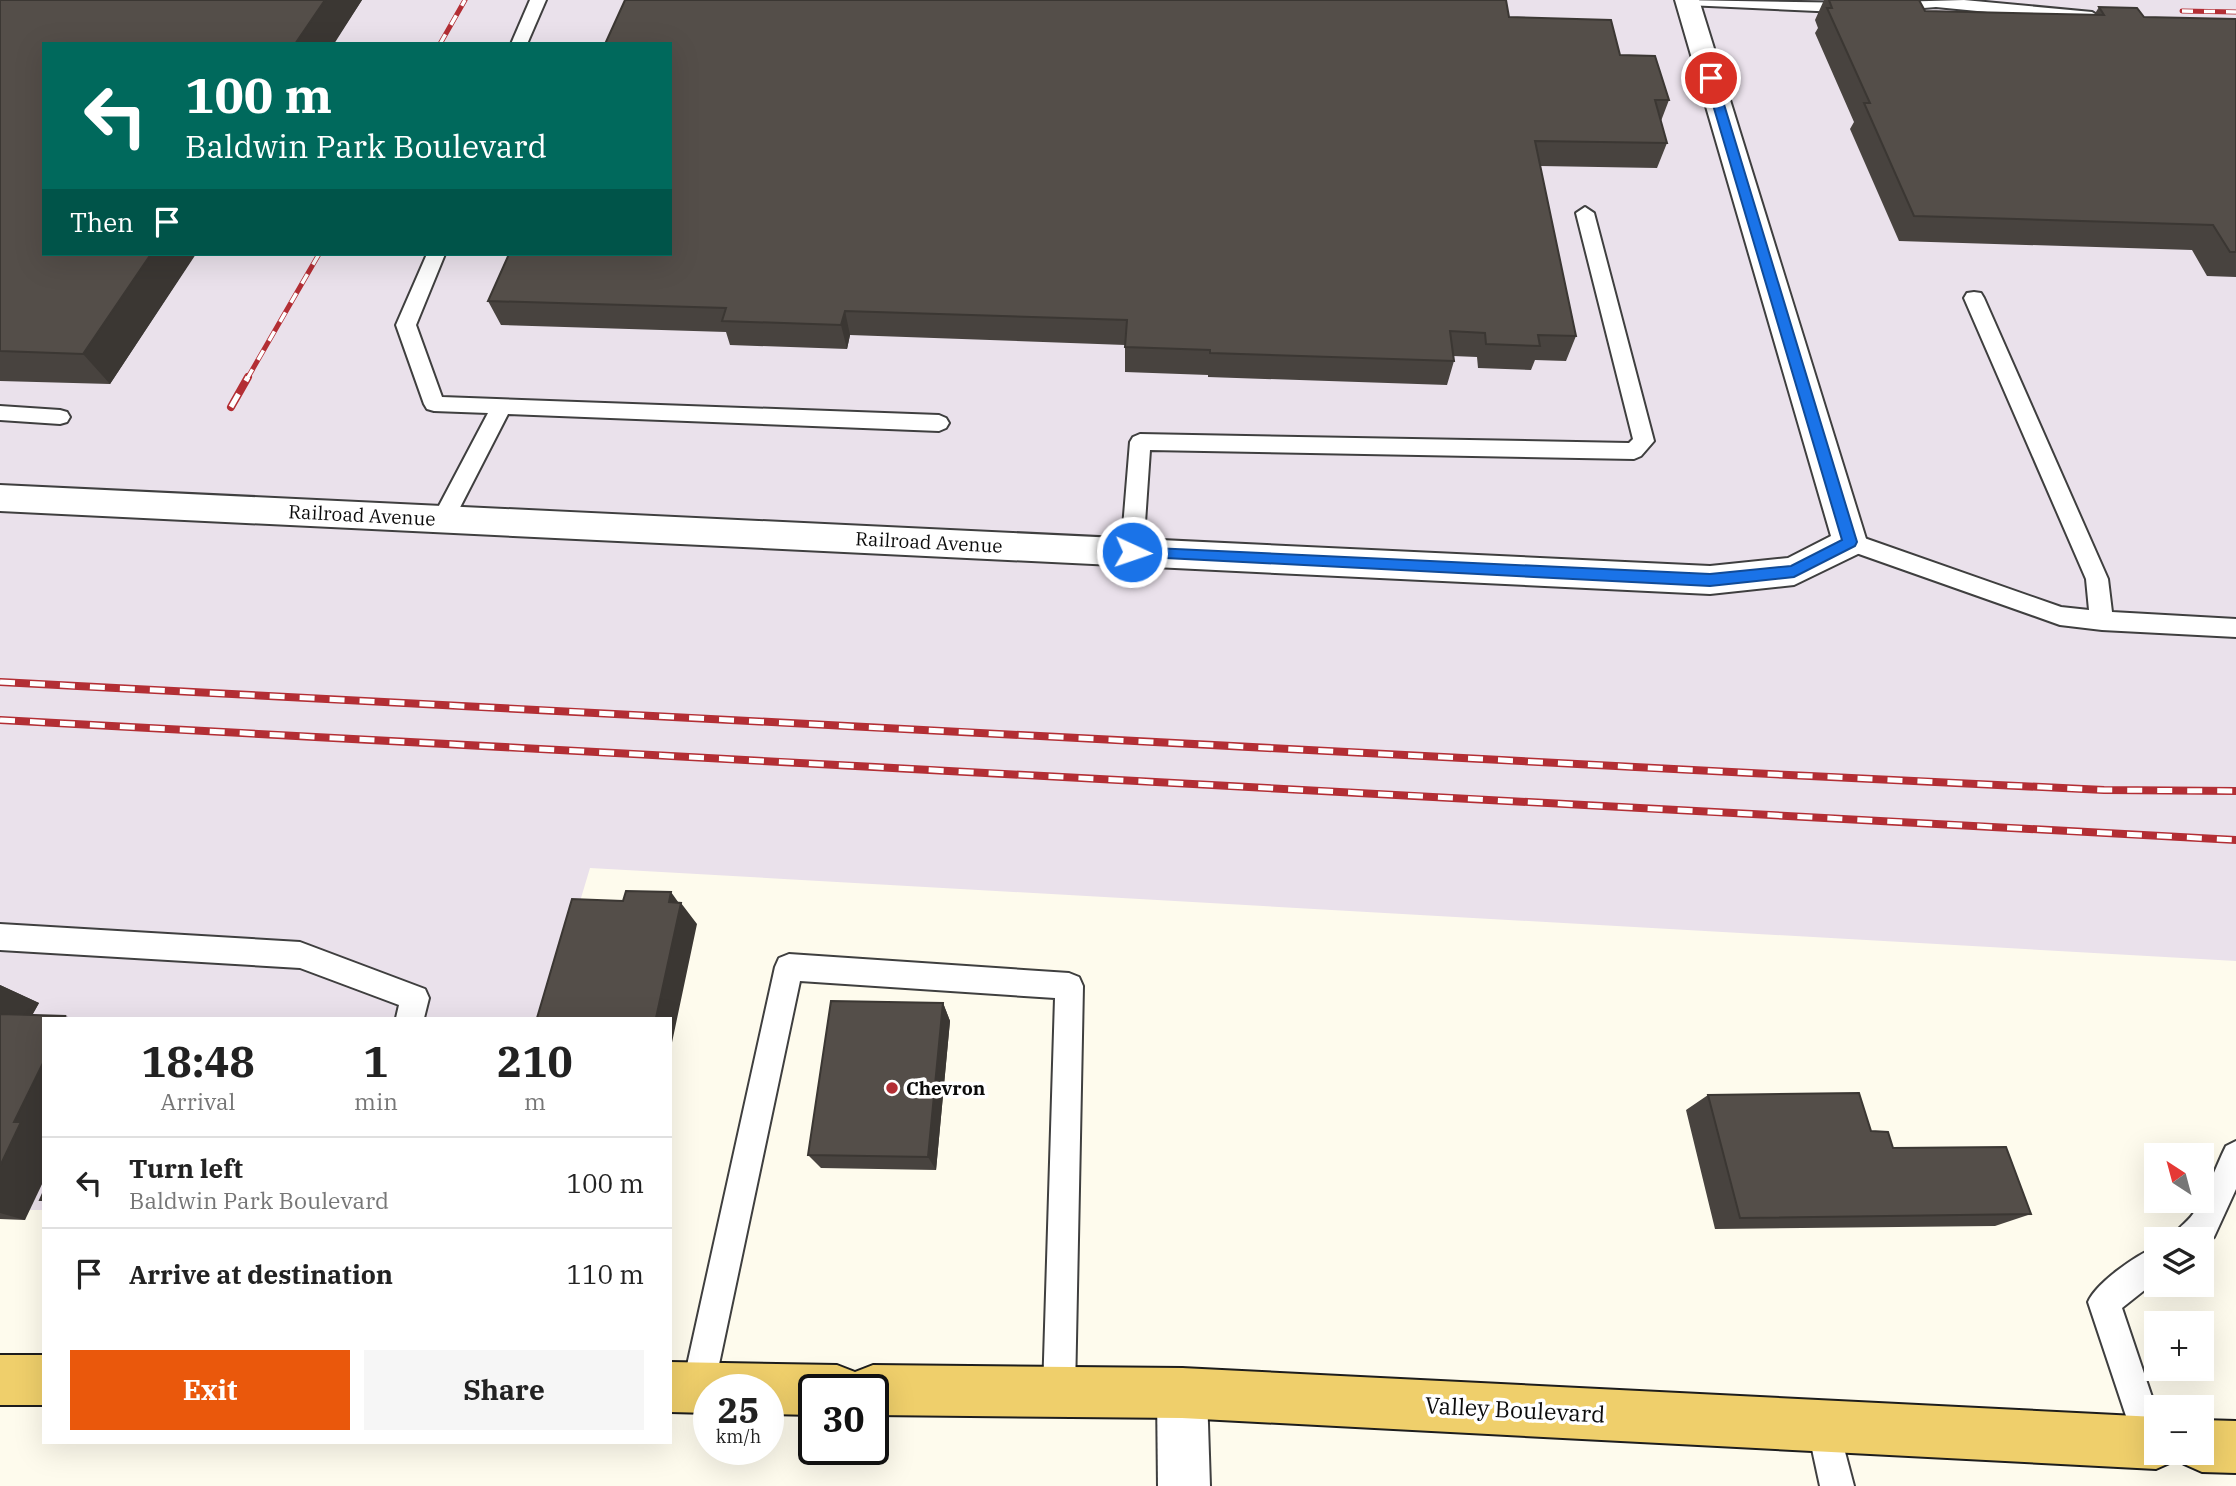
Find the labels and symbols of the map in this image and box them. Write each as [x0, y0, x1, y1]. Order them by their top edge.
pin [1681, 48, 1741, 108]
street label: Railroad Avenue [288, 499, 436, 531]
position arrow [1095, 515, 1169, 589]
street label: Railroad Avenue [855, 526, 1003, 558]
place label: Chevron [906, 1076, 986, 1100]
marker: Chevron [884, 1080, 900, 1096]
north arrow [2144, 1143, 2214, 1213]
speed limit sign: 30 [798, 1374, 889, 1465]
street label: Valley Boulevard [1424, 1389, 1606, 1429]

